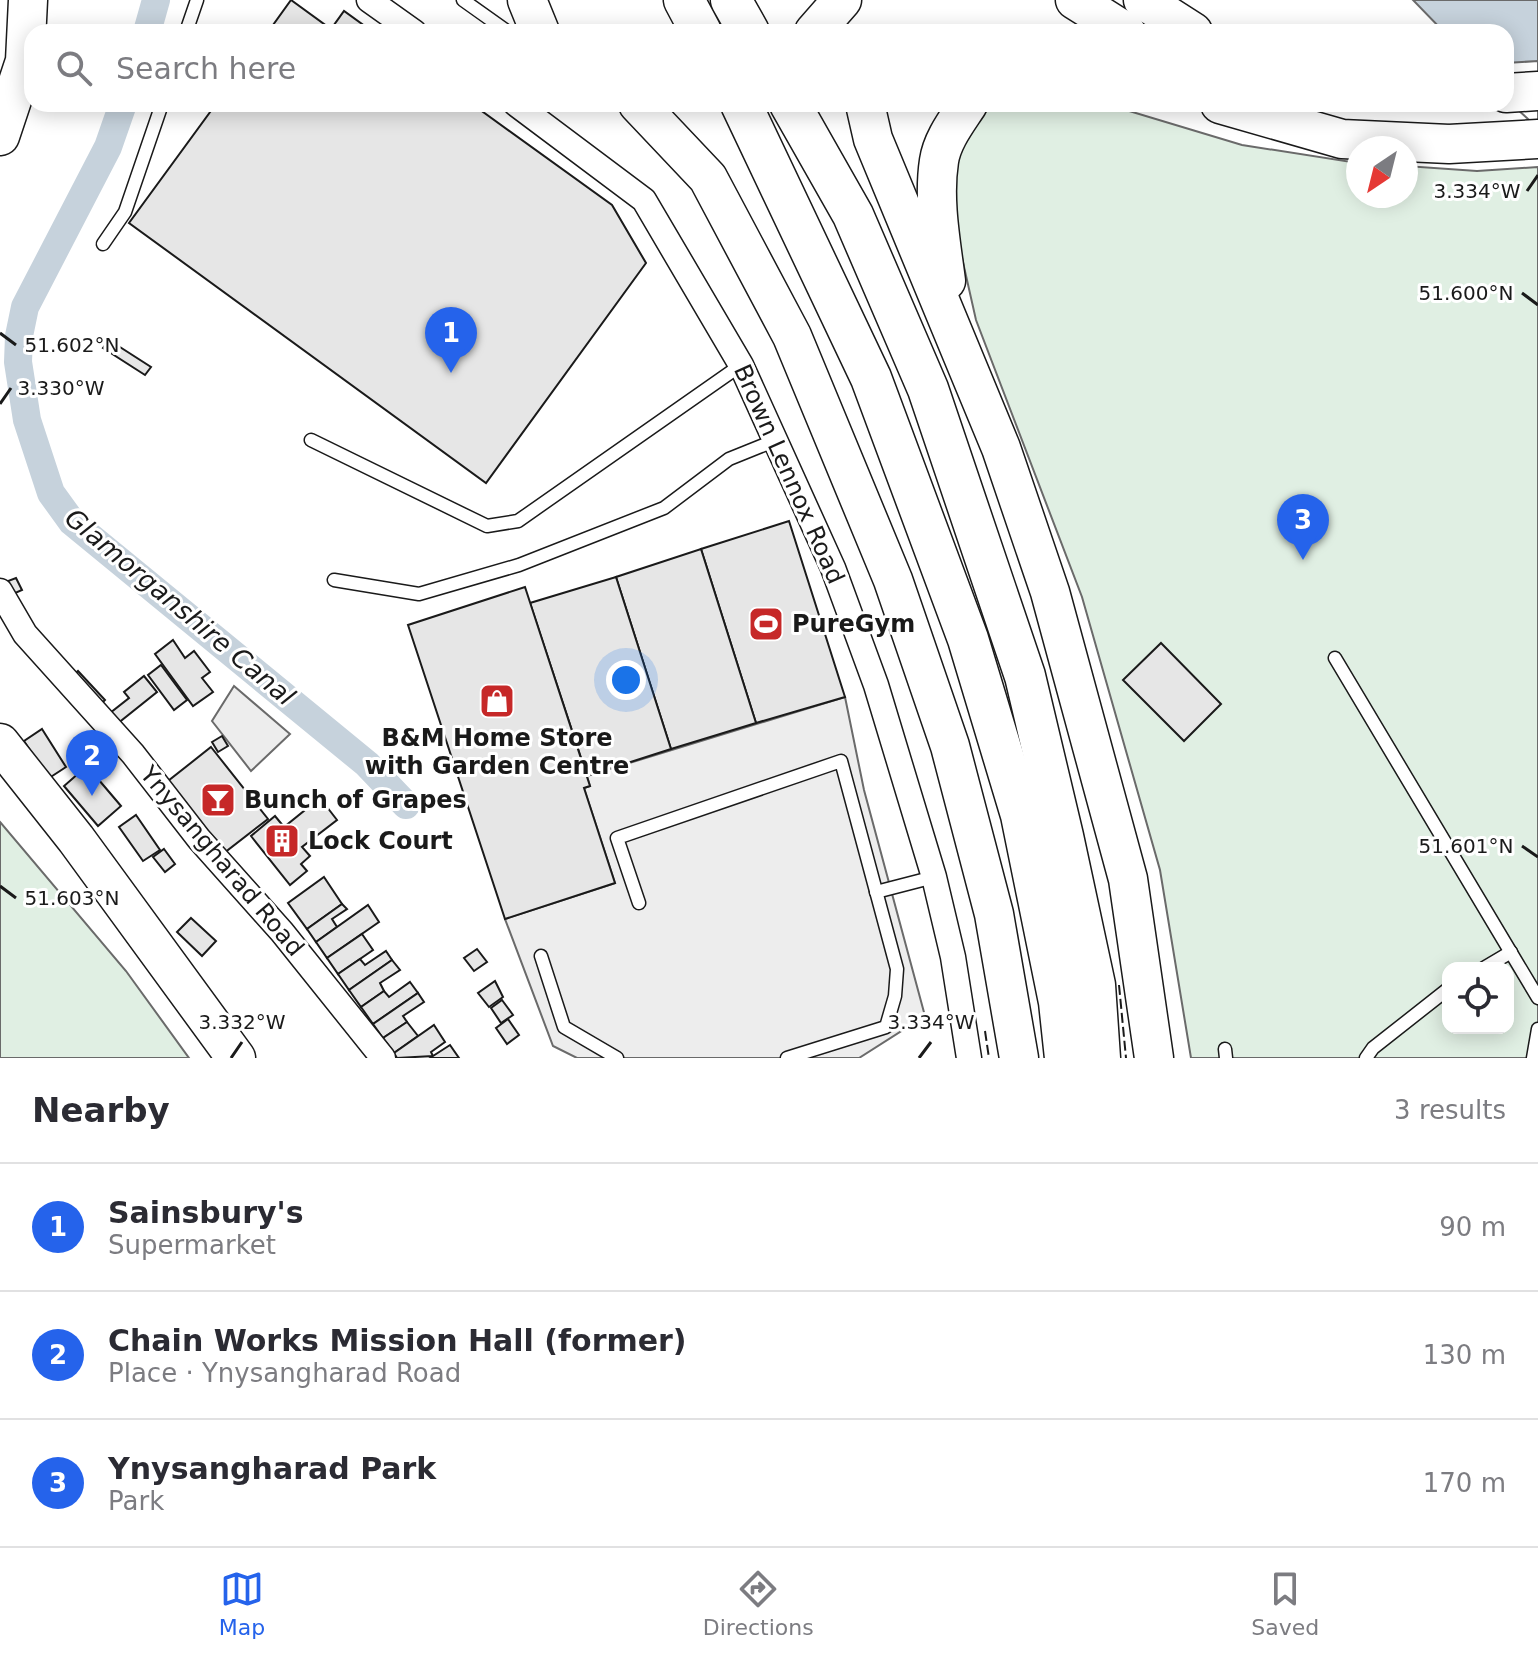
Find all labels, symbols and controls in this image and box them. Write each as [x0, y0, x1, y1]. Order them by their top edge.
search box [24, 24, 1514, 112]
icon: search [52, 46, 96, 90]
text: Search here [116, 51, 296, 86]
north arrow [1346, 136, 1418, 208]
text: 3.334°W [1433, 179, 1521, 203]
text: 51.600°N [1419, 281, 1513, 305]
pin: 1 [425, 307, 477, 373]
text: 51.602°N [25, 333, 119, 357]
street label: Brown Lennox Road [728, 360, 850, 588]
text: 3.330°W [17, 376, 105, 400]
pin: 3 [1277, 494, 1329, 560]
water label: Glamorganshire Canal [59, 502, 301, 712]
sports icon: PureGym [747, 605, 785, 643]
place label: PureGym [792, 610, 915, 638]
your location [606, 660, 646, 700]
shop icon: B&M Home Store with Garden Centre [478, 682, 516, 720]
place label: B&M Home Store with Garden Centre [365, 724, 629, 780]
pin: 2 [66, 730, 118, 796]
street label: Ynysangharad Road [134, 760, 310, 962]
bar icon: Bunch of Grapes [199, 781, 237, 819]
place label: Bunch of Grapes [244, 786, 467, 814]
building icon: Lock Court [263, 822, 301, 860]
place label: Lock Court [308, 827, 453, 855]
text: 51.601°N [1419, 834, 1513, 858]
text: 51.603°N [25, 886, 119, 910]
map controls [1442, 962, 1514, 1034]
button: locate [1442, 962, 1514, 1034]
text: 3.332°W [198, 1010, 286, 1034]
text: 3.334°W [887, 1010, 975, 1034]
text: Nearby [32, 1090, 170, 1130]
text: 3 results [1394, 1095, 1506, 1125]
text: Sainsbury's [108, 1195, 304, 1230]
text: 1 [49, 1212, 67, 1242]
text: 90 m [1439, 1212, 1506, 1242]
text: Supermarket [108, 1230, 276, 1260]
text: Chain Works Mission Hall (former) [108, 1323, 687, 1358]
text: 2 [49, 1340, 67, 1370]
text: 130 m [1423, 1340, 1506, 1370]
text: Place · Ynysangharad Road [108, 1358, 461, 1388]
text: Ynysangharad Park [108, 1451, 436, 1486]
text: 3 [49, 1468, 67, 1498]
text: 170 m [1423, 1468, 1506, 1498]
text: Park [108, 1486, 164, 1516]
tab: Map [219, 1567, 265, 1640]
tab: Directions [703, 1567, 814, 1640]
tab: Saved [1251, 1567, 1319, 1640]

